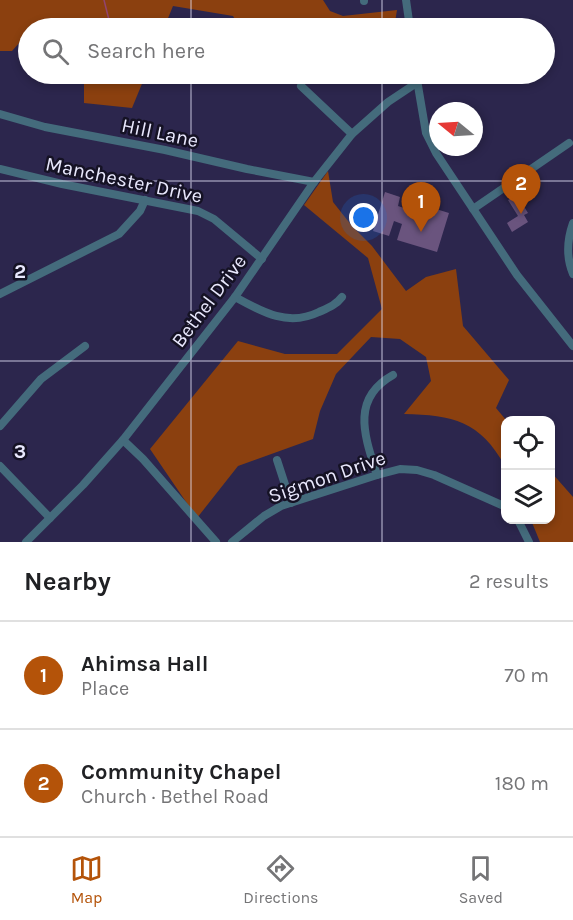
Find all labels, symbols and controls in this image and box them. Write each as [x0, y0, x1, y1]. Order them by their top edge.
search box [18, 18, 555, 84]
icon: search [39, 35, 72, 68]
text: Search here [87, 38, 205, 64]
north arrow [429, 102, 483, 156]
street label: Hill Lane [119, 114, 201, 152]
street label: Manchester Drive [44, 152, 204, 208]
pin: 2 [502, 164, 540, 214]
pin: 1 [402, 182, 440, 232]
your location [349, 203, 378, 232]
street label: Bethel Drive [167, 250, 251, 352]
text: 2 [14, 260, 26, 283]
map controls [501, 416, 555, 524]
button: locate [501, 416, 555, 470]
text: 3 [14, 440, 26, 463]
street label: Sigmon Drive [265, 446, 389, 508]
button: layers [501, 470, 555, 524]
text: Nearby [24, 566, 111, 597]
text: 2 results [469, 570, 549, 593]
text: Ahimsa Hall [81, 651, 208, 677]
text: 1 [40, 664, 47, 687]
text: 70 m [504, 664, 549, 687]
text: Place [81, 677, 129, 700]
text: Community Chapel [81, 759, 281, 785]
text: 2 [37, 772, 50, 795]
text: 180 m [495, 772, 549, 795]
text: Church · Bethel Road [81, 785, 269, 808]
tab: Map [70, 852, 103, 907]
tab: Directions [243, 852, 318, 907]
tab: Saved [459, 852, 503, 907]

